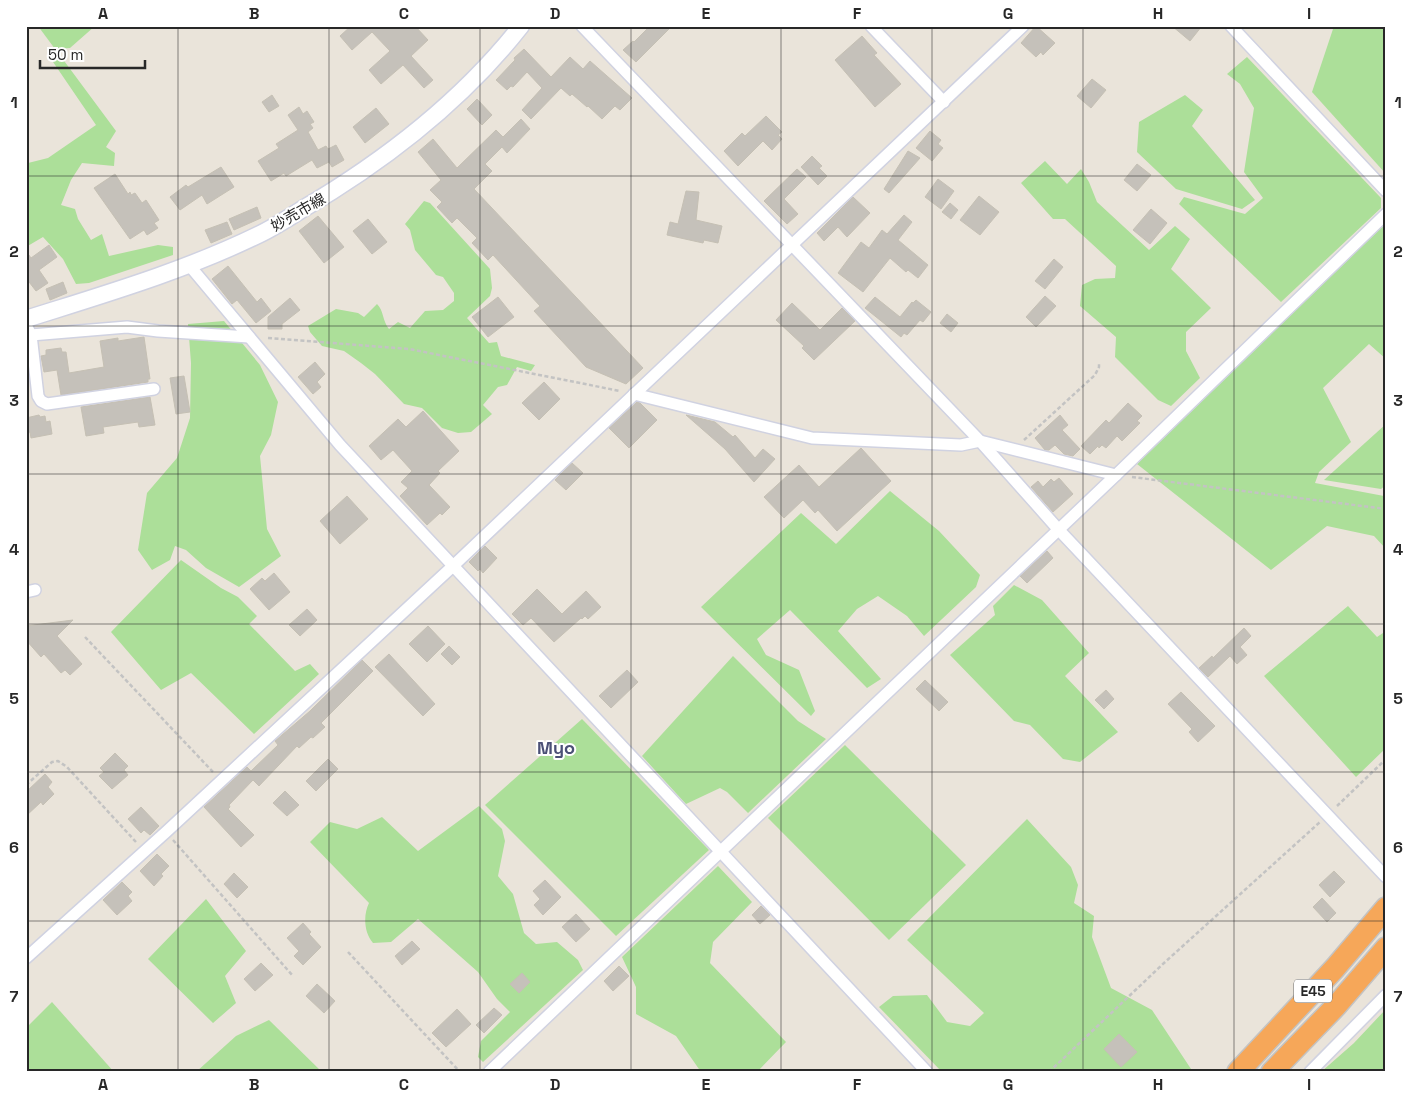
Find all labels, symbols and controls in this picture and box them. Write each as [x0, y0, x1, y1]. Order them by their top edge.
text: A [98, 3, 108, 24]
text: B [249, 3, 259, 24]
text: C [399, 3, 409, 24]
text: D [550, 3, 560, 24]
text: E [702, 3, 711, 24]
text: F [853, 3, 862, 24]
text: G [1003, 3, 1013, 24]
text: H [1153, 3, 1163, 24]
text: I [1307, 3, 1311, 24]
scale bar [40, 38, 145, 70]
text: 50 m [48, 45, 83, 64]
text: 1 [10, 92, 18, 113]
text: 1 [1394, 92, 1402, 113]
street label: 妙売市線 [267, 189, 329, 235]
text: 2 [9, 241, 19, 262]
text: 2 [1393, 241, 1403, 262]
text: 3 [9, 390, 19, 411]
text: 3 [1393, 390, 1403, 411]
text: 4 [9, 539, 19, 560]
text: 4 [1393, 539, 1403, 560]
text: 5 [9, 688, 19, 709]
text: 5 [1393, 688, 1403, 709]
district label: Myo [537, 736, 575, 759]
text: 6 [9, 837, 19, 858]
text: 6 [1393, 837, 1403, 858]
road number: E45 [1294, 979, 1332, 1002]
text: 7 [10, 986, 19, 1007]
text: 7 [1394, 986, 1403, 1007]
text: A [98, 1074, 108, 1095]
text: B [249, 1074, 259, 1095]
text: C [399, 1074, 409, 1095]
text: D [550, 1074, 560, 1095]
text: E [702, 1074, 711, 1095]
text: F [853, 1074, 862, 1095]
text: G [1003, 1074, 1013, 1095]
text: H [1153, 1074, 1163, 1095]
text: I [1307, 1074, 1311, 1095]

